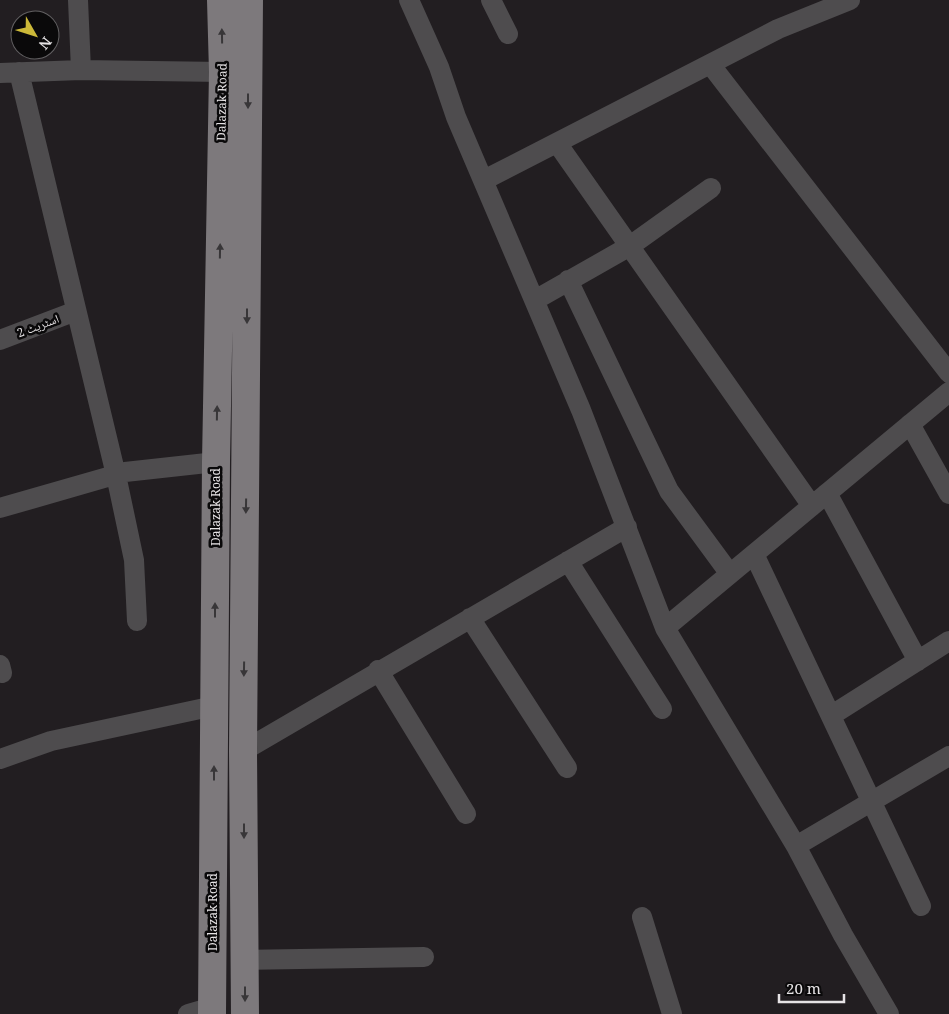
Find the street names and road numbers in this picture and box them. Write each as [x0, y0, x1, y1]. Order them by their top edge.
street label: Dalazak Road [212, 62, 231, 141]
street label: اسٹریٹ 2 [14, 310, 61, 341]
street label: Dalazak Road [207, 467, 224, 546]
street label: Dalazak Road [204, 872, 221, 951]

